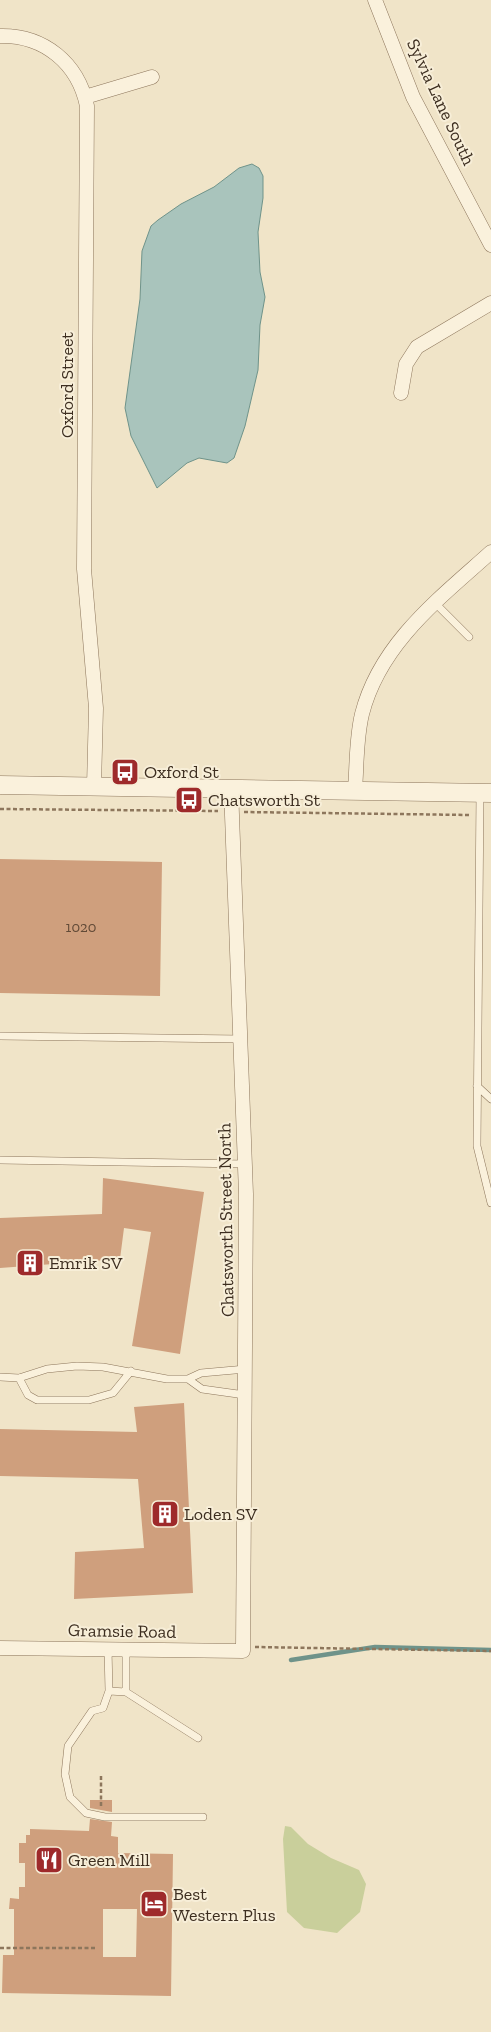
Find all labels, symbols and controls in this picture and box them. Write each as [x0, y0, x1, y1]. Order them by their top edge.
street label: Sylvia Lane South [402, 35, 480, 169]
street label: Oxford Street [56, 332, 78, 438]
bus stop icon: Oxford St [110, 757, 140, 787]
place label: Oxford St [144, 761, 219, 783]
bus stop icon: Chatsworth St [174, 785, 204, 815]
place label: Chatsworth St [208, 789, 321, 811]
house number: 1020 [66, 918, 96, 936]
street label: Chatsworth Street North [213, 1123, 239, 1317]
building icon: Emrik SV [15, 1248, 45, 1278]
place label: Emrik SV [49, 1252, 123, 1274]
building icon: Loden SV [150, 1499, 180, 1529]
place label: Loden SV [184, 1503, 257, 1525]
street label: Gramsie Road [68, 1619, 176, 1643]
restaurant icon: Green Mill [34, 1845, 64, 1875]
place label: Green Mill [68, 1849, 150, 1871]
place label: Best Western Plus [173, 1883, 276, 1926]
hotel icon: Best Western Plus [139, 1889, 169, 1919]

